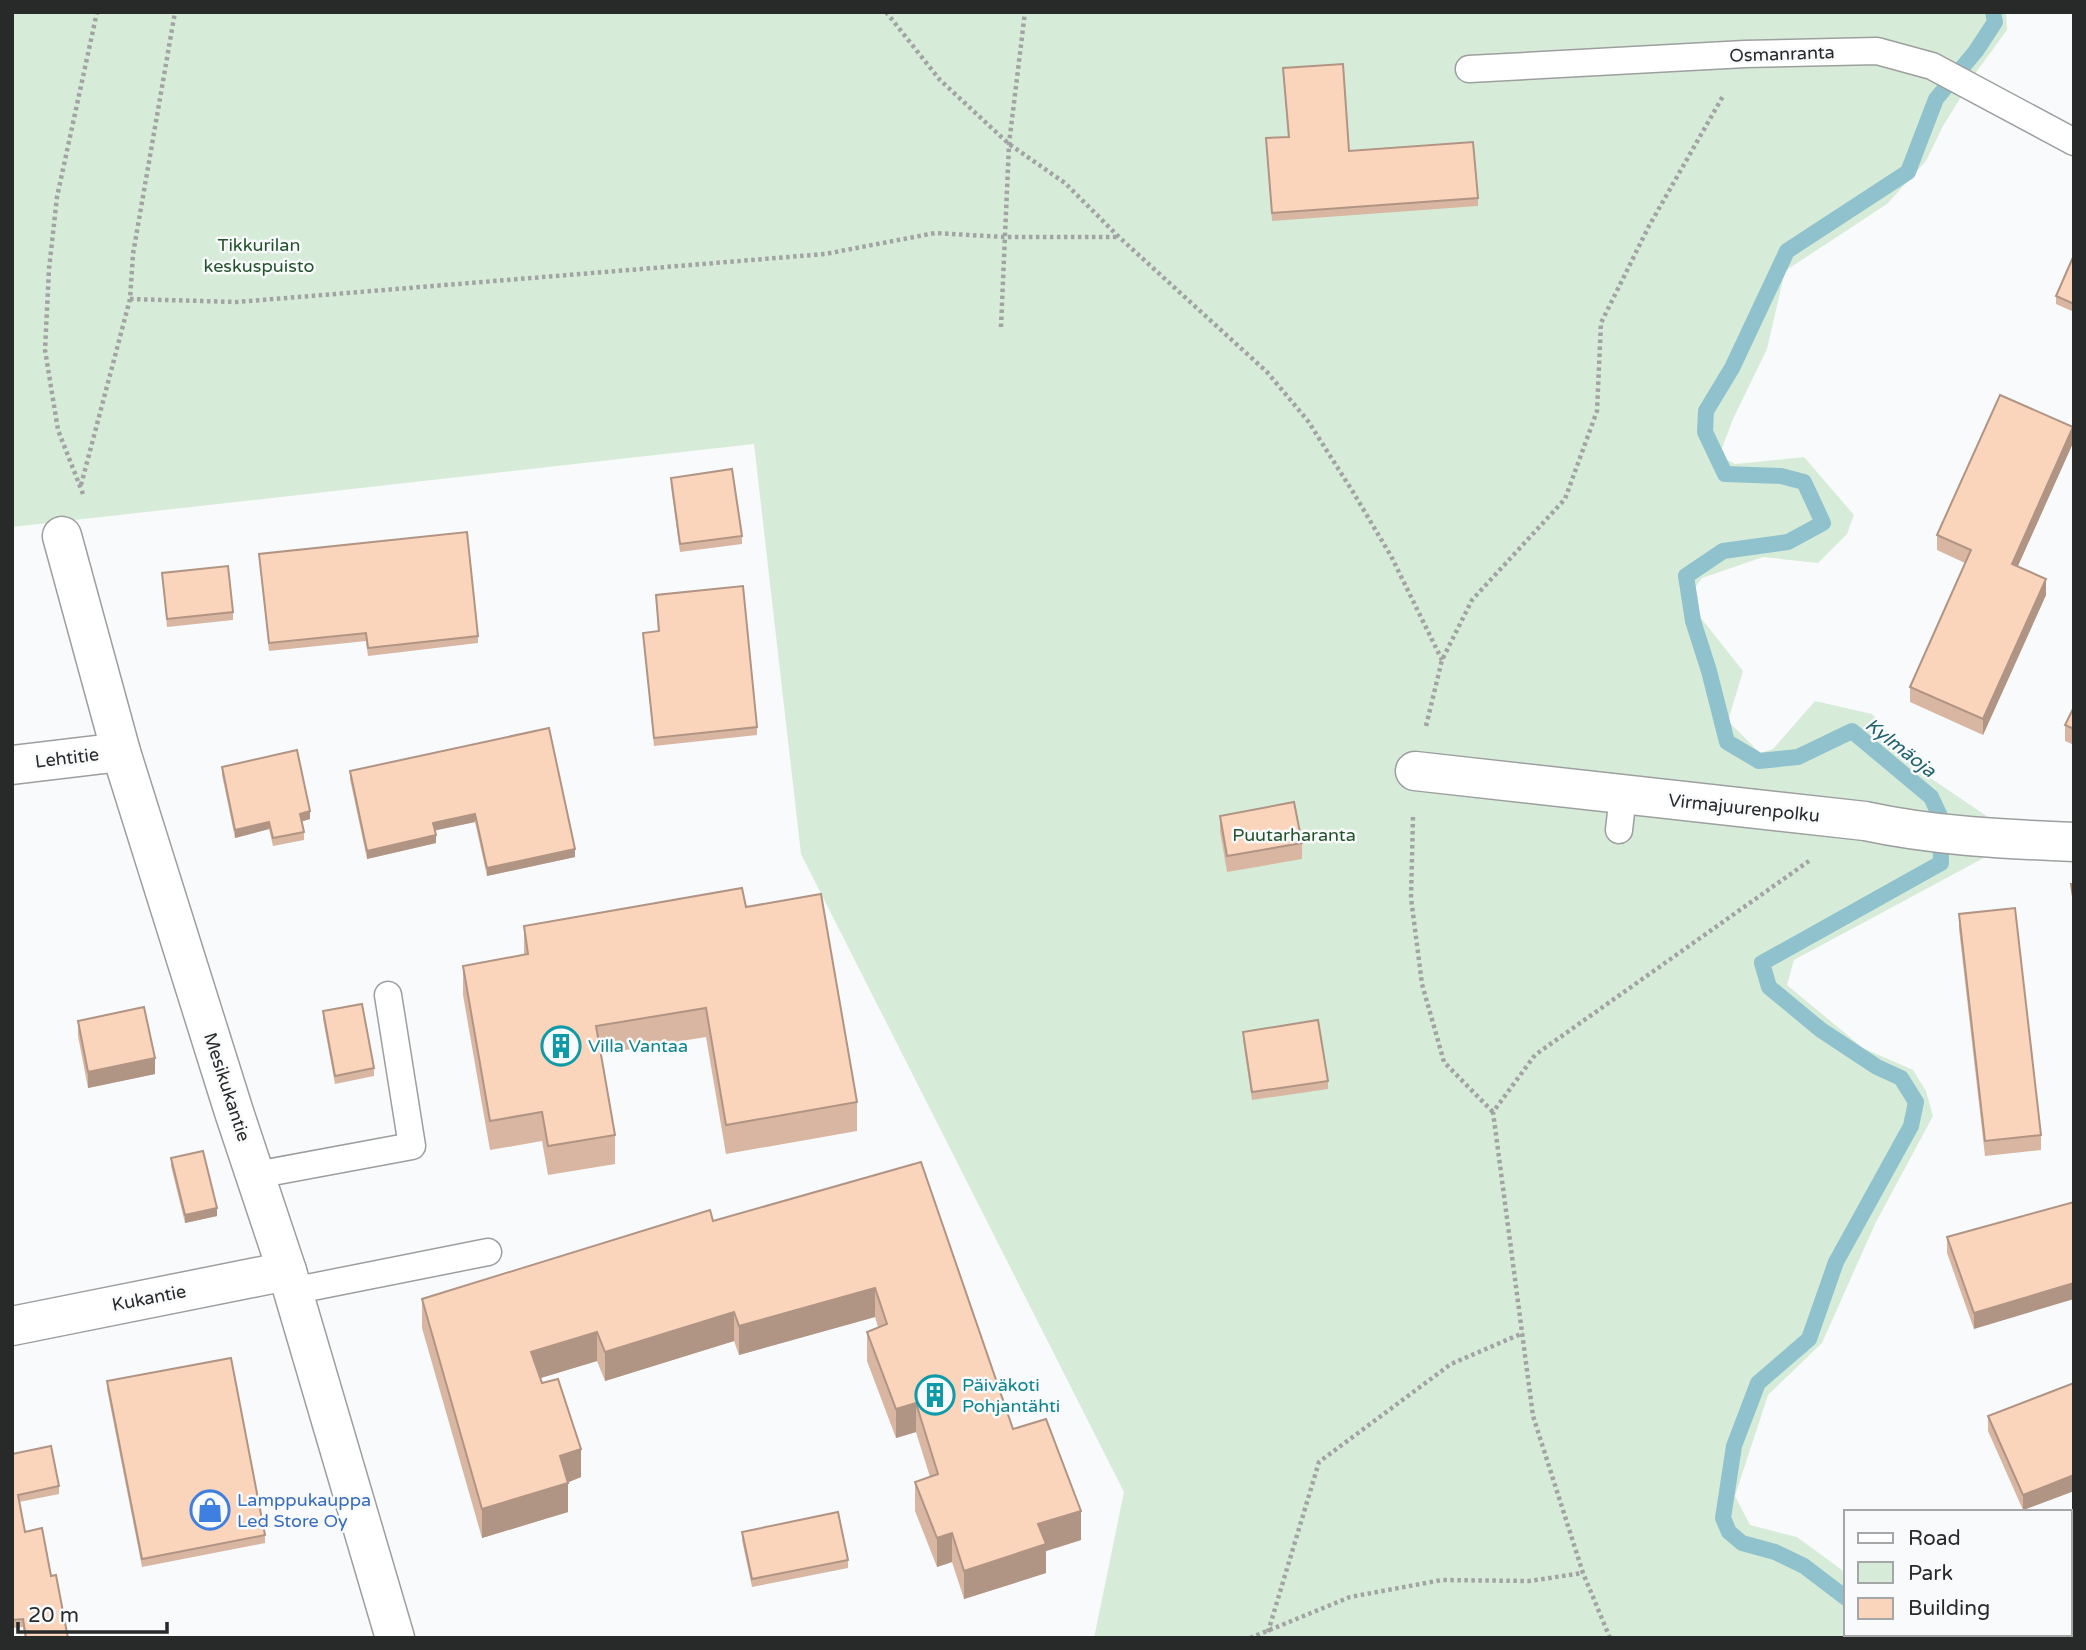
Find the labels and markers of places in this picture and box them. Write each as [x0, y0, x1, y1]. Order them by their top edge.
building icon: Villa Vantaa [540, 1025, 582, 1067]
place label: Villa Vantaa [588, 1035, 688, 1057]
building icon: Päiväkoti Pohjantähti [914, 1374, 956, 1416]
place label: Päiväkoti Pohjantähti [962, 1374, 1060, 1417]
shop icon: Lamppukauppa Led Store Oy [189, 1489, 231, 1531]
place label: Lamppukauppa Led Store Oy [237, 1489, 371, 1532]

